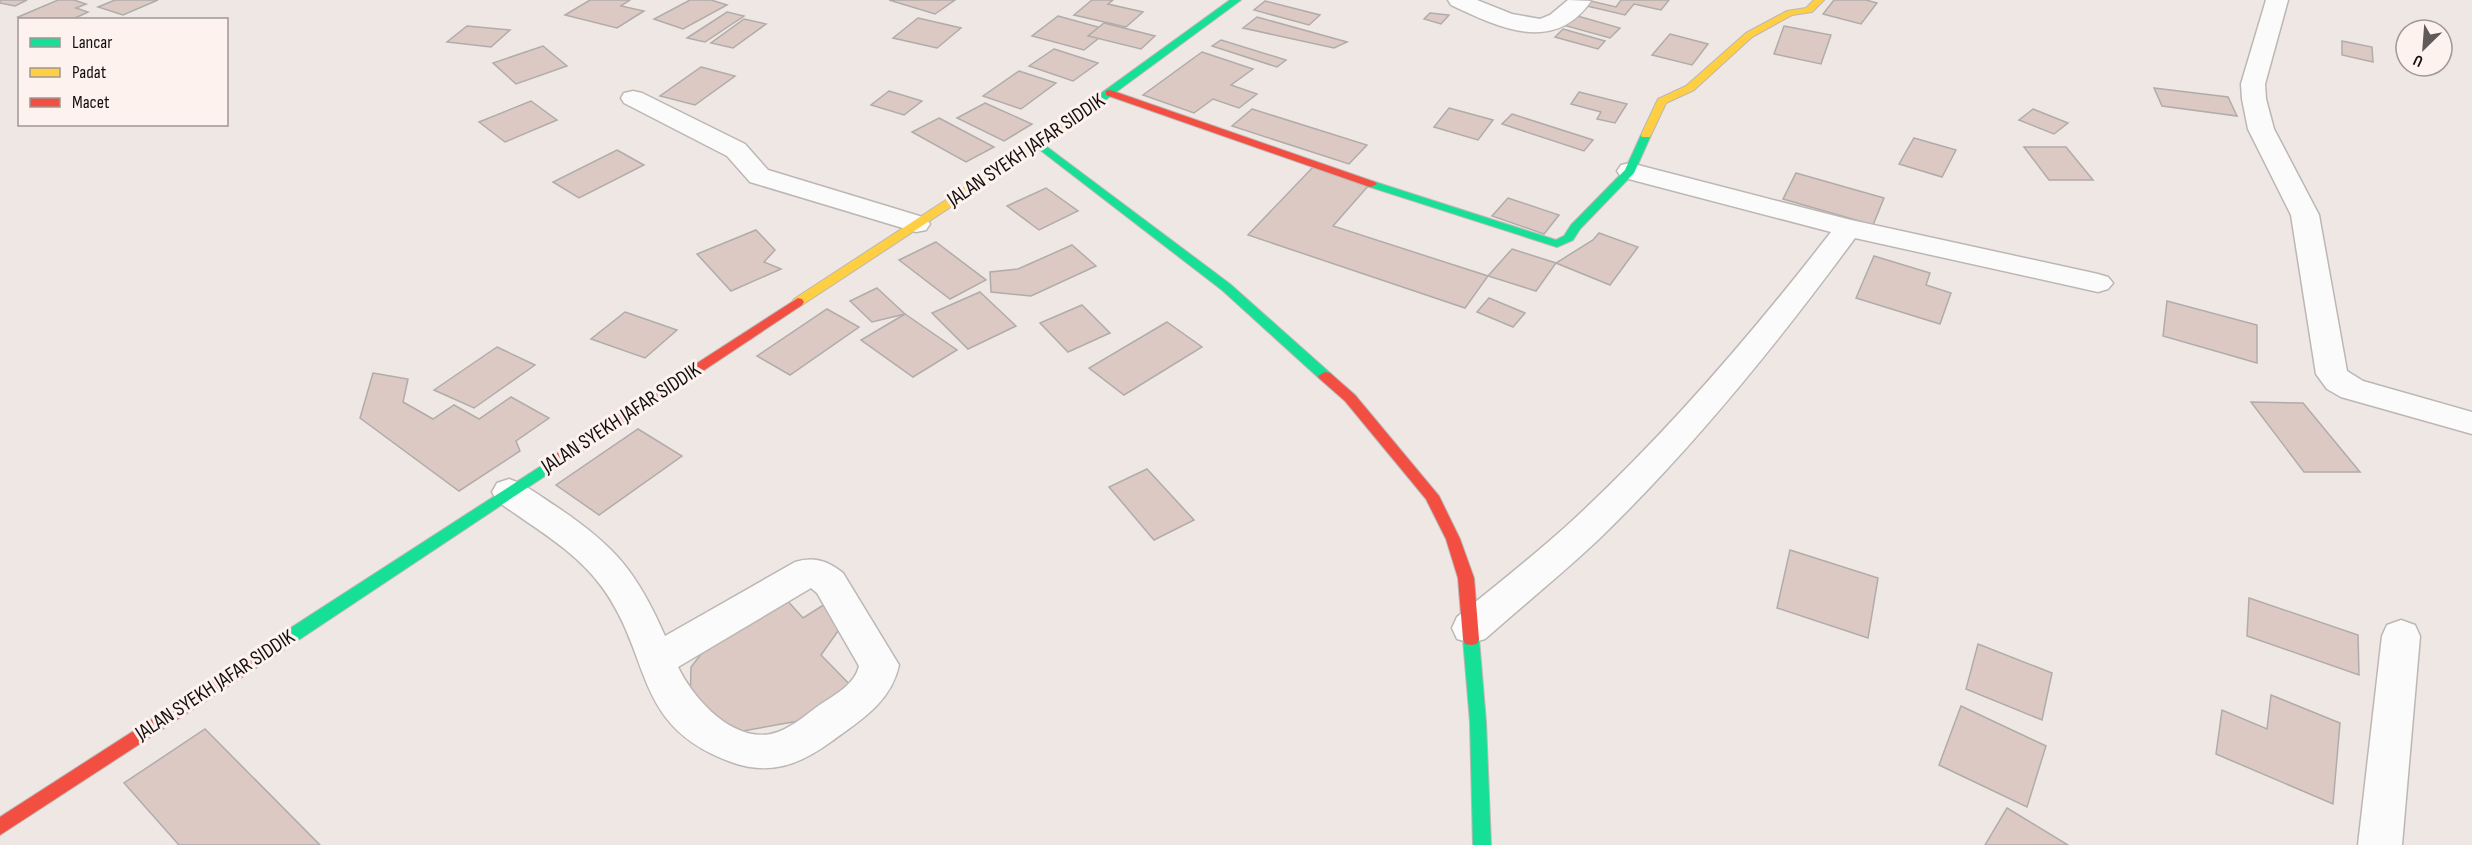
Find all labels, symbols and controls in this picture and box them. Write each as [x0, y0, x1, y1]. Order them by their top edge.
legend [18, 18, 228, 126]
north arrow [2394, 18, 2454, 78]
text: Lancar [72, 32, 112, 53]
text: U [2410, 50, 2426, 71]
text: Padat [72, 62, 107, 83]
street label: JALAN SYEKH JAFAR SIDDIK [942, 88, 1110, 213]
text: Macet [72, 92, 110, 113]
street label: JALAN SYEKH JAFAR SIDDIK [536, 357, 706, 479]
street label: JALAN SYEKH JAFAR SIDDIK [130, 624, 300, 746]

